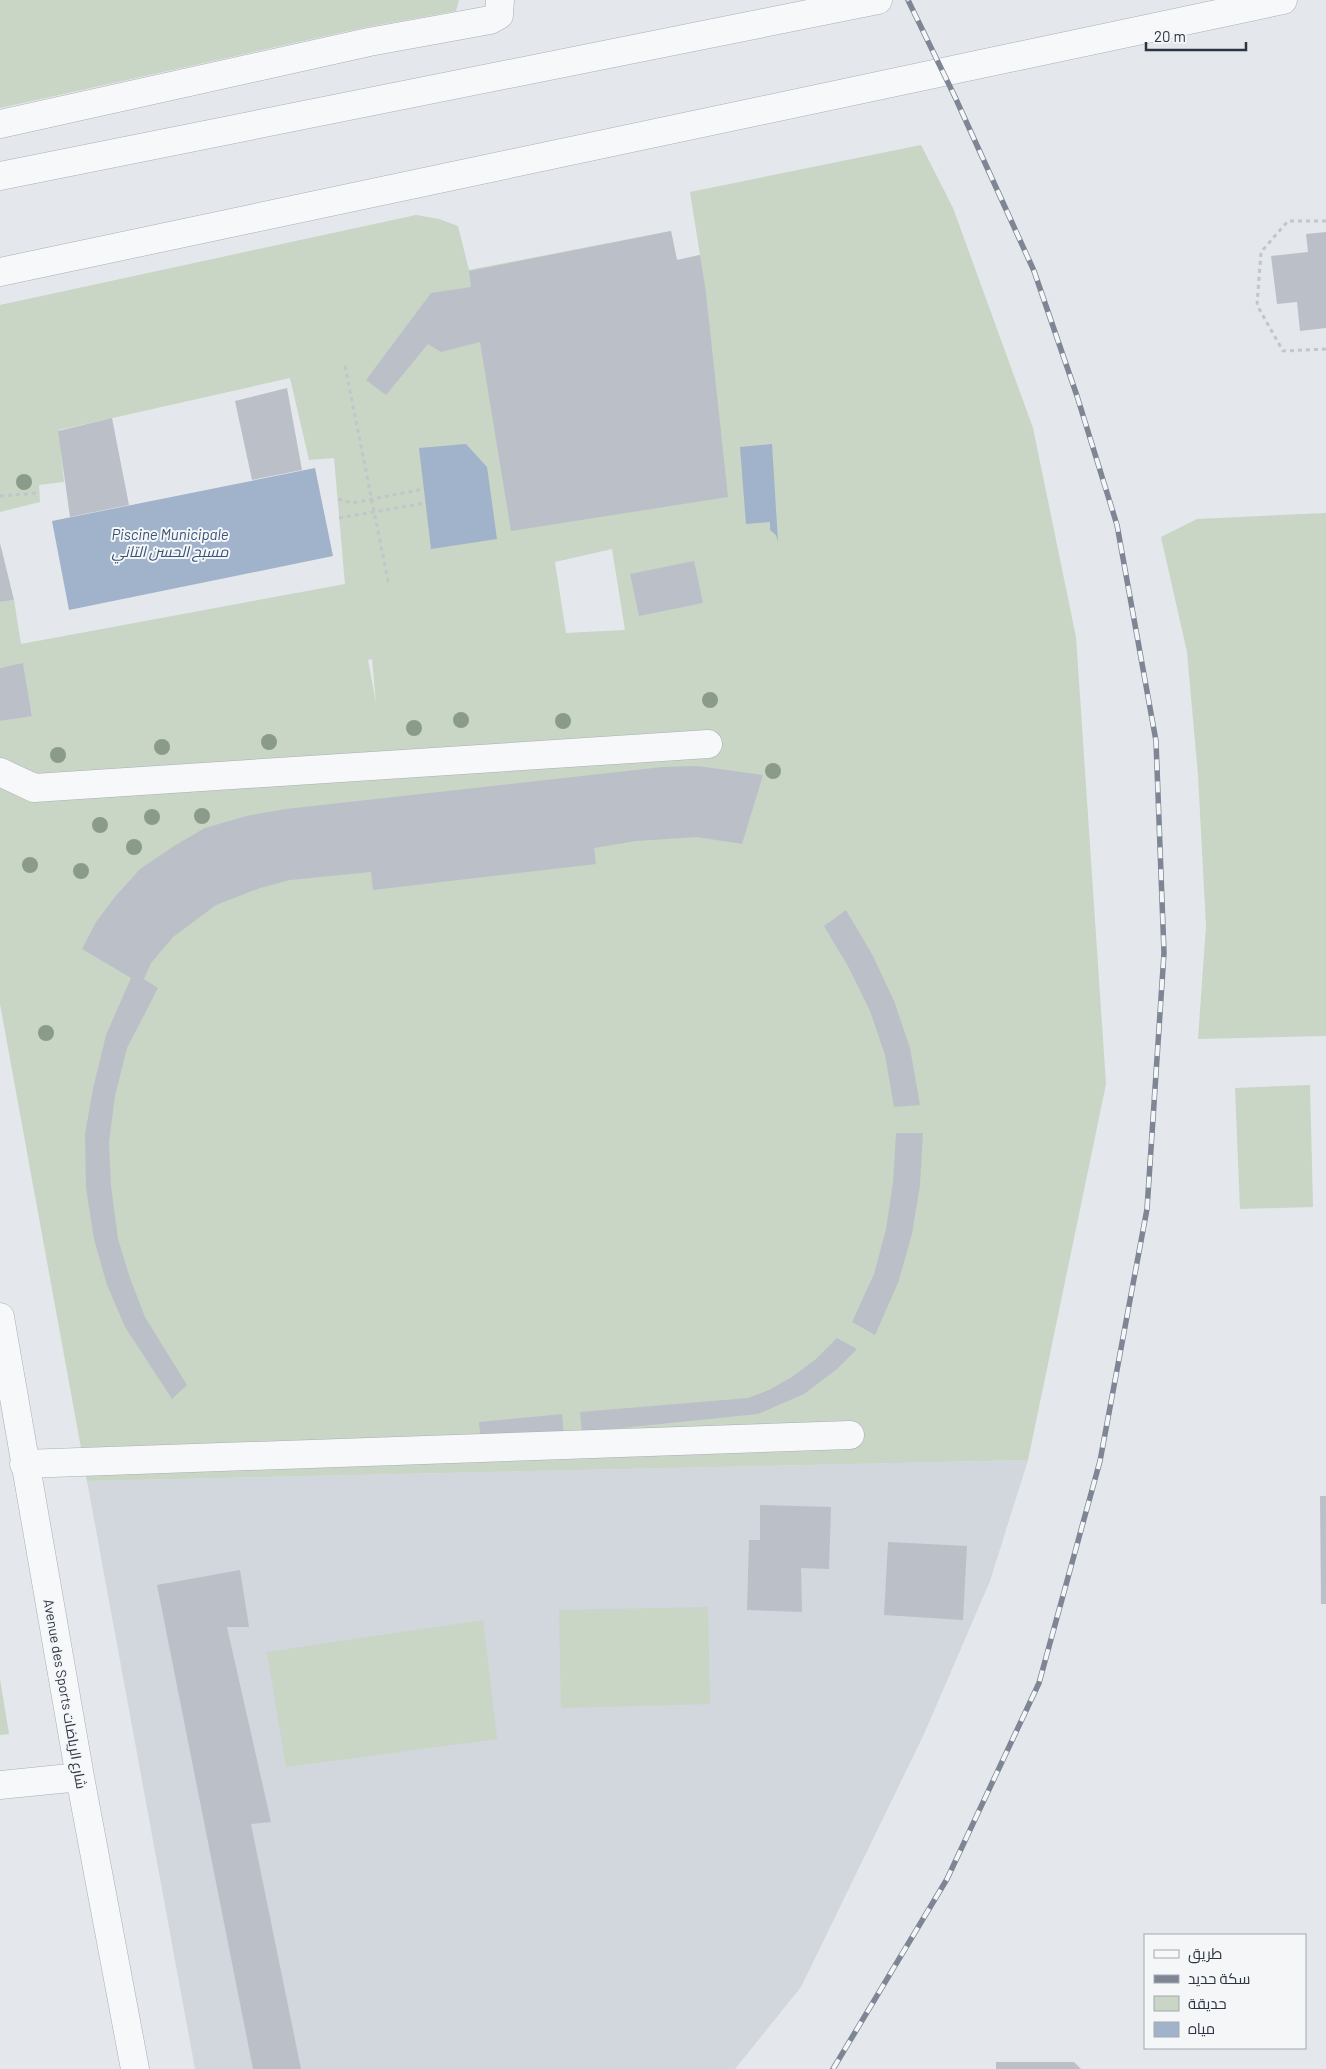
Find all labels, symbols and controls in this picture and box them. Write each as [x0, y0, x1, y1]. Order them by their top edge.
scale bar [1146, 20, 1246, 52]
text: 20 m [1154, 27, 1186, 45]
water label: Piscine Municipale مسبح الحسن التاني [111, 525, 229, 564]
street label: Avenue des Sports شارع الرياضات [39, 1598, 91, 1790]
legend [1144, 1934, 1306, 2049]
text: طريق [1188, 1944, 1222, 1964]
text: سكة حديد [1188, 1969, 1250, 1987]
text: حديقة [1188, 1994, 1227, 2012]
text: مياه [1188, 2019, 1215, 2037]

